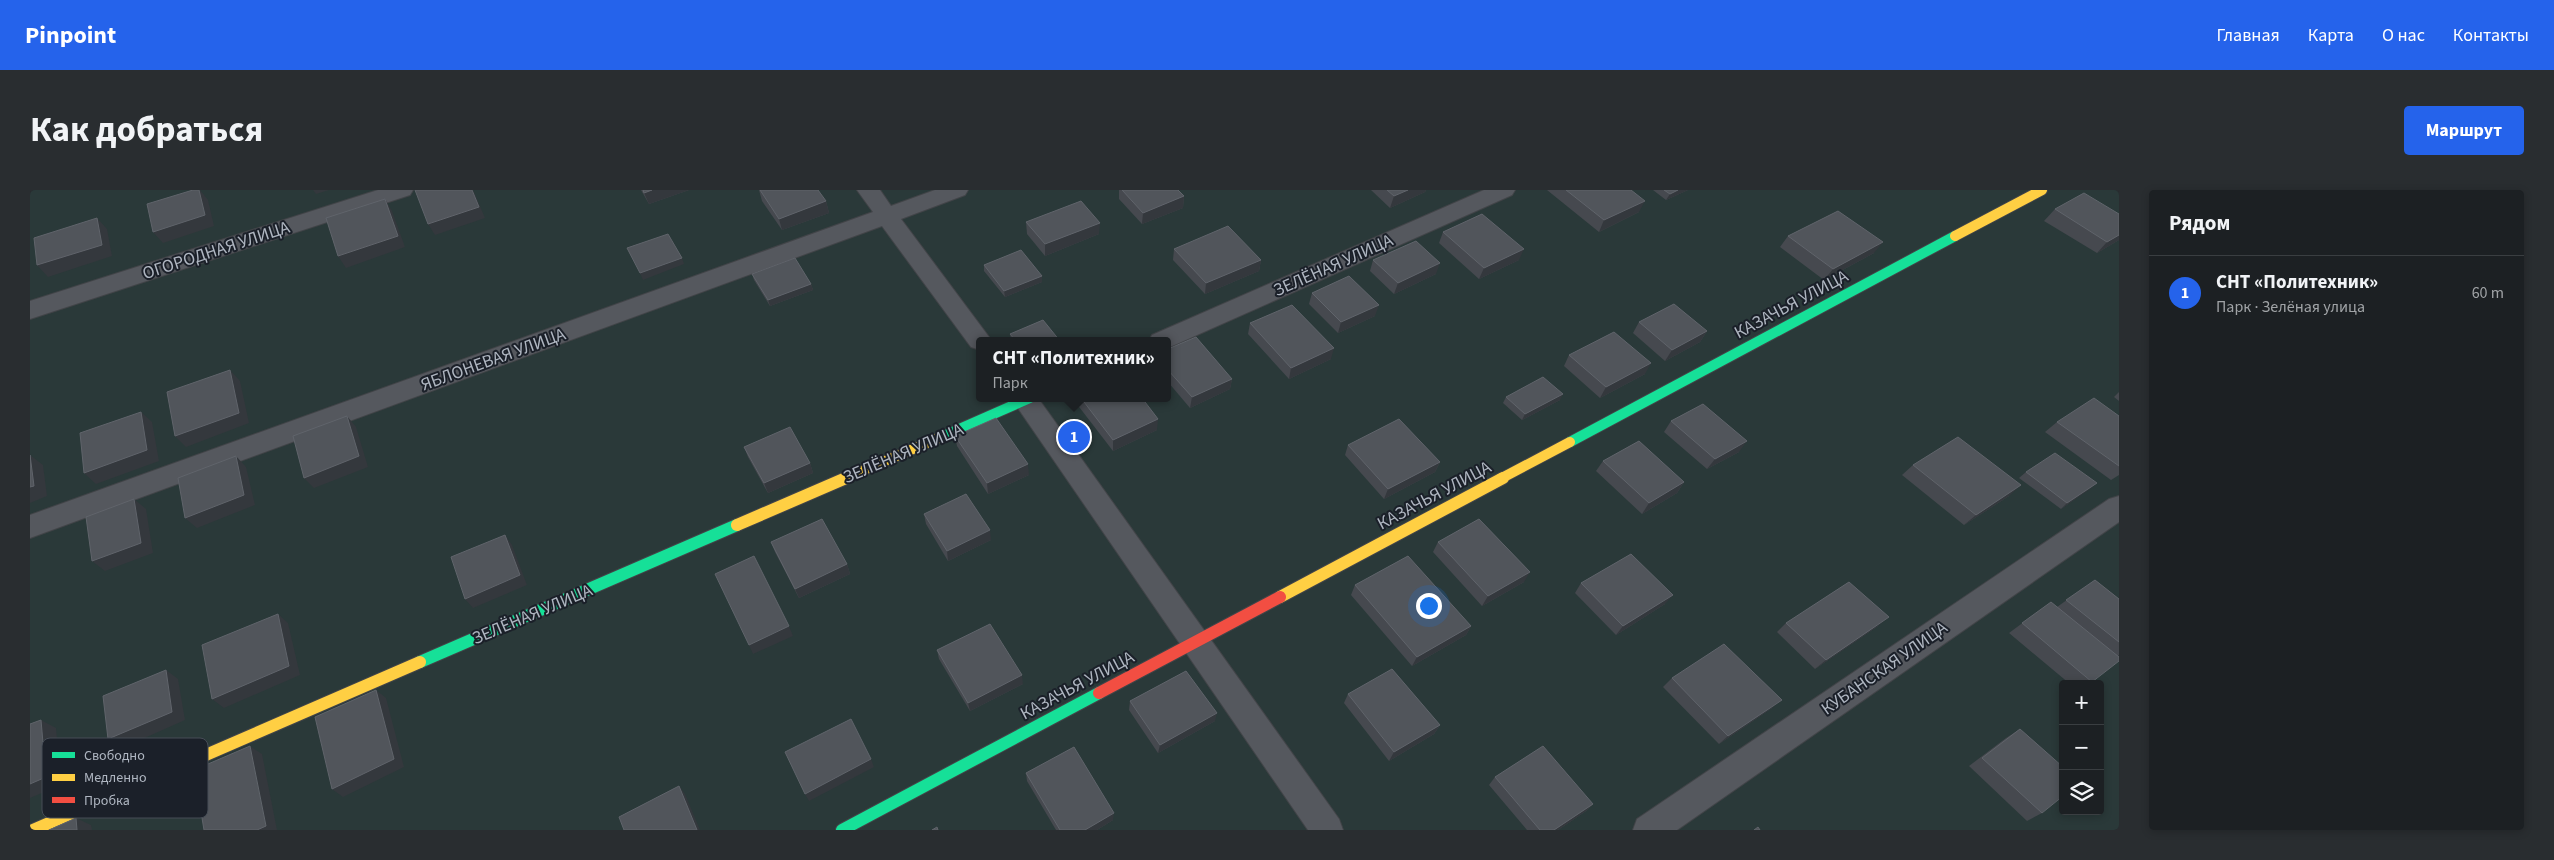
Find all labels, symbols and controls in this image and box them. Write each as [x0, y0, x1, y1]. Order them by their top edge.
text: Pinpoint [25, 18, 116, 53]
text: Главная [2217, 23, 2280, 48]
text: Карта [2308, 23, 2354, 48]
text: О нас [2382, 23, 2425, 48]
text: Контакты [2453, 23, 2529, 48]
text: Как добраться [30, 105, 263, 155]
button: Маршрут [2404, 106, 2524, 155]
text: Рядом [2169, 208, 2230, 238]
street label: ОГОРОДНАЯ УЛИЦА [139, 215, 293, 286]
street label: ЗЕЛЁНАЯ УЛИЦА [1269, 228, 1397, 303]
street label: КАЗАЧЬЯ УЛИЦА [1730, 264, 1853, 345]
text: СНТ «Политехник» [2216, 269, 2378, 296]
text: 1 [2181, 282, 2189, 304]
text: 60 m [2472, 282, 2504, 304]
text: Парк · Зелёная улица [2216, 296, 2365, 318]
street label: ЯБЛОНЕВАЯ УЛИЦА [417, 322, 569, 397]
popup [976, 337, 1171, 402]
text: СНТ «Политехник» [992, 345, 1155, 372]
text: Парк [992, 372, 1028, 394]
street label: ЗЕЛЁНАЯ УЛИЦА [839, 417, 967, 490]
pin: 1 [1058, 418, 1090, 456]
street label: КАЗАЧЬЯ УЛИЦА [1373, 455, 1496, 536]
street label: ЗЕЛЁНАЯ УЛИЦА [468, 578, 596, 651]
your location [1416, 593, 1442, 619]
street label: КУБАНСКАЯ УЛИЦА [1816, 615, 1953, 721]
street label: КАЗАЧЬЯ УЛИЦА [1016, 645, 1139, 726]
map controls [2059, 680, 2104, 815]
button: + [2059, 680, 2104, 725]
button: − [2059, 725, 2104, 770]
legend [42, 738, 208, 818]
text: Свободно [84, 746, 145, 766]
text: Медленно [84, 768, 147, 788]
button: layers [2059, 770, 2104, 815]
text: Пробка [84, 791, 130, 811]

